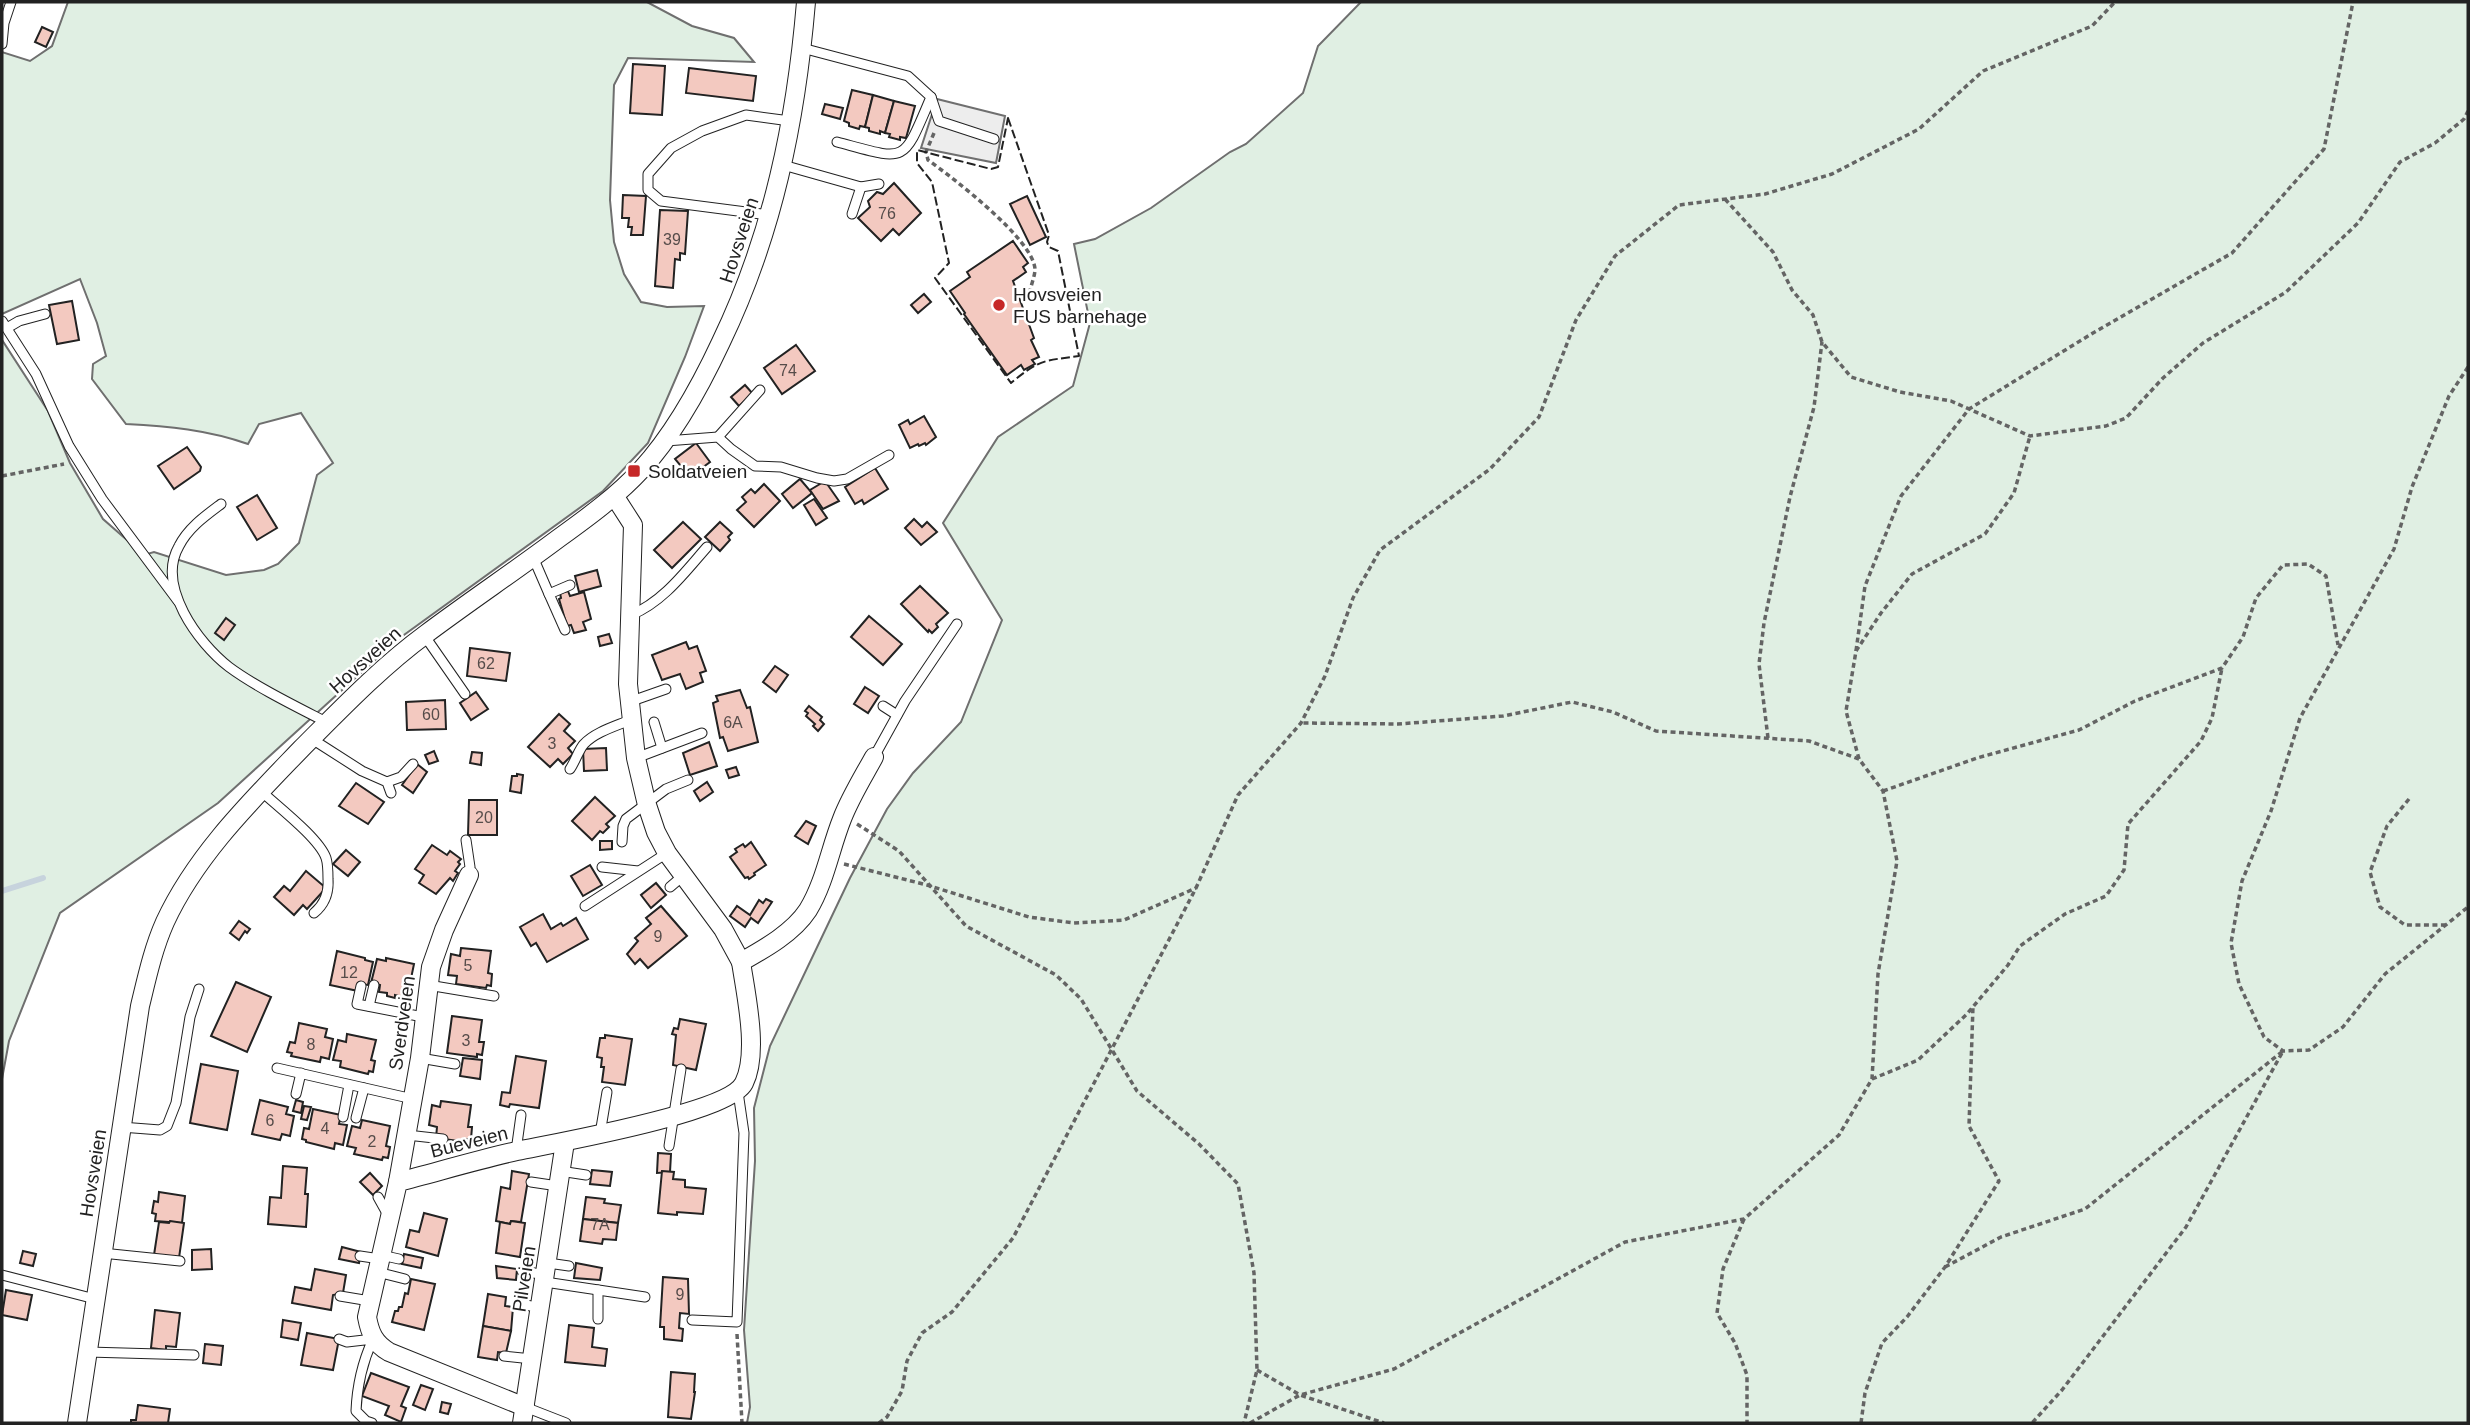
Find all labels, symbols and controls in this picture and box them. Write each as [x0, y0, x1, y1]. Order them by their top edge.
street label: Hovsveien [715, 195, 763, 285]
house number: 76 [878, 205, 896, 222]
house number: 39 [663, 231, 681, 248]
place label: Hovsveien FUS barnehage [1013, 284, 1147, 327]
marker: Hovsveien FUS barnehage [991, 297, 1007, 313]
house number: 74 [779, 362, 797, 379]
place label: Soldatveien [648, 461, 747, 482]
marker: Soldatveien [626, 463, 642, 479]
street label: Hovsveien [325, 623, 405, 697]
house number: 62 [477, 655, 495, 672]
house number: 60 [422, 706, 440, 723]
house number: 6A [723, 714, 743, 731]
house number: 3 [548, 735, 557, 752]
house number: 20 [475, 809, 493, 826]
house number: 9 [654, 928, 663, 945]
house number: 5 [464, 957, 473, 974]
house number: 12 [340, 964, 358, 981]
street label: Sverdveien [385, 974, 419, 1072]
house number: 3 [462, 1032, 471, 1049]
house number: 8 [307, 1036, 316, 1053]
house number: 6 [266, 1112, 275, 1129]
house number: 4 [321, 1120, 330, 1137]
street label: Bueveien [428, 1122, 510, 1162]
street label: Hovsveien [76, 1128, 110, 1218]
house number: 2 [368, 1133, 377, 1150]
house number: 7A [590, 1216, 610, 1233]
street label: Pilveien [508, 1244, 540, 1314]
house number: 9 [676, 1286, 685, 1303]

